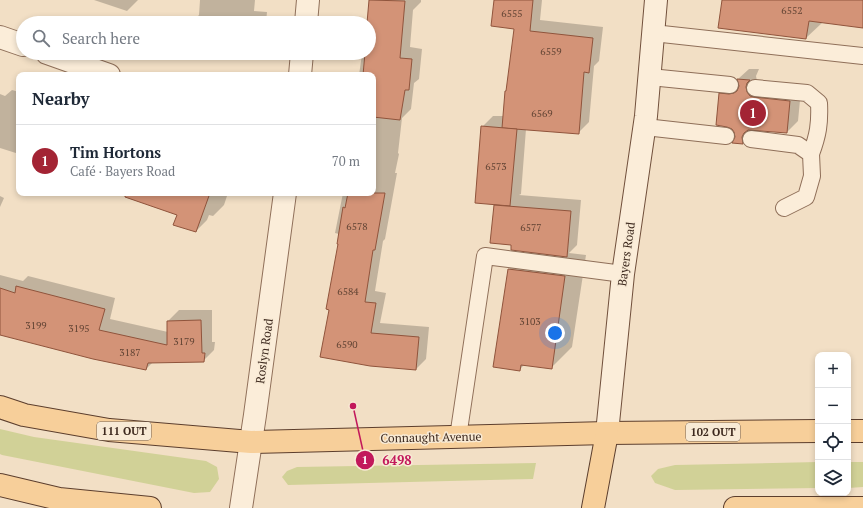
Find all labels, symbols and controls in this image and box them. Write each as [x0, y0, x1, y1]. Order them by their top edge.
house number: 6552 [781, 4, 803, 17]
house number: 6555 [501, 7, 523, 20]
search box [16, 16, 376, 60]
icon: search [30, 27, 52, 49]
text: Search here [62, 28, 140, 48]
house number: 6559 [540, 45, 562, 58]
text: Nearby [32, 87, 90, 110]
pin: 1 [740, 98, 766, 128]
house number: 6569 [531, 107, 553, 120]
text: Tim Hortons [70, 142, 161, 162]
text: 1 [41, 152, 49, 170]
text: 70 m [332, 152, 360, 170]
house number: 6573 [485, 160, 507, 173]
text: Café · Bayers Road [70, 162, 175, 180]
house number: 6578 [346, 220, 368, 233]
house number: 6577 [520, 221, 542, 234]
street label: Bayers Road [614, 221, 638, 287]
house number: 6584 [337, 285, 359, 298]
house number: 3103 [519, 315, 541, 328]
street label: Roslyn Road [252, 317, 276, 385]
house number: 3199 [25, 319, 47, 332]
house number: 3195 [68, 322, 90, 335]
your location [545, 323, 565, 343]
house number: 3179 [173, 335, 195, 348]
house number: 6590 [336, 338, 358, 351]
house number: 3187 [119, 346, 141, 359]
map controls [815, 352, 851, 496]
button: + [815, 352, 851, 388]
button: − [815, 388, 851, 424]
road number: 111 OUT [97, 422, 151, 440]
road number: 102 OUT [686, 423, 740, 441]
button: locate [815, 424, 851, 460]
street label: Connaught Avenue [380, 429, 482, 445]
callout: 6498 [355, 448, 420, 473]
text: 6498 [382, 451, 412, 469]
text: 1 [362, 452, 368, 467]
button: layers [815, 460, 851, 496]

